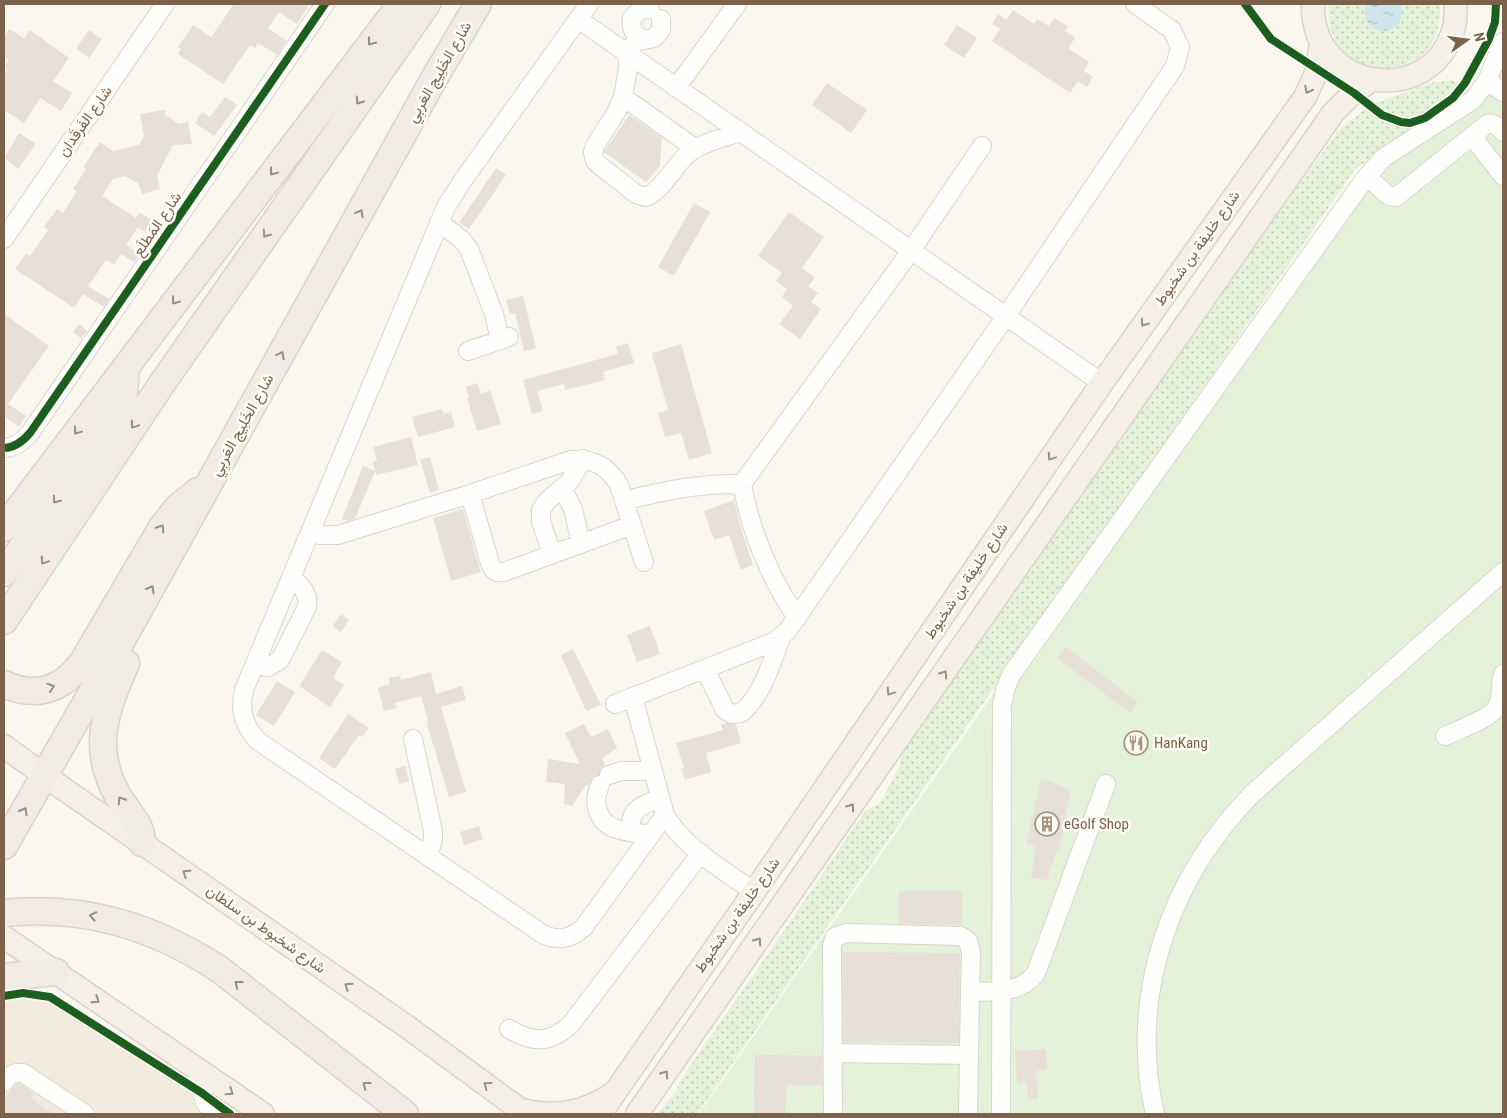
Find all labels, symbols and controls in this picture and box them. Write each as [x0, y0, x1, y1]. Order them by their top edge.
north arrow [1442, 15, 1492, 65]
street label: شارع الخَلِيج العَربِي [403, 18, 479, 128]
text: N [1471, 31, 1488, 43]
one-way arrow [368, 36, 376, 45]
street label: شارع الفَرقَدان [54, 82, 118, 161]
one-way arrow [1304, 85, 1314, 94]
one-way arrow [356, 95, 365, 105]
one-way arrow [270, 166, 278, 175]
street label: شارع خليفة بن شخبوط [1151, 187, 1245, 310]
street label: شارع المَطلَع [129, 188, 187, 261]
one-way arrow [353, 209, 363, 218]
one-way arrow [263, 228, 272, 238]
one-way arrow [172, 295, 180, 304]
one-way arrow [1141, 318, 1150, 327]
one-way arrow [275, 351, 285, 360]
street label: شارع الخَلِيج العَربِي [207, 371, 281, 481]
one-way arrow [131, 420, 140, 429]
one-way arrow [74, 425, 82, 434]
one-way arrow [1048, 451, 1057, 461]
one-way arrow [53, 494, 62, 503]
street label: شارع خليفة بن شخبوط [920, 519, 1013, 644]
one-way arrow [155, 524, 165, 533]
one-way arrow [41, 555, 50, 564]
one-way arrow [145, 585, 155, 594]
one-way arrow [938, 670, 947, 680]
one-way arrow [46, 683, 54, 693]
one-way arrow [887, 687, 897, 696]
restaurant icon: HanKang [1123, 730, 1149, 756]
place label: HanKang [1154, 734, 1208, 752]
one-way arrow [118, 797, 127, 806]
one-way arrow [845, 804, 854, 813]
one-way arrow [18, 808, 28, 817]
building icon: eGolf Shop [1034, 811, 1060, 837]
place label: eGolf Shop [1064, 815, 1129, 833]
street label: شارع خليفة بن شخبوط [691, 854, 785, 977]
one-way arrow [182, 870, 192, 879]
street label: شارع شخبوط بن سلطان [202, 881, 329, 979]
one-way arrow [88, 912, 97, 922]
one-way arrow [752, 937, 761, 947]
one-way arrow [234, 981, 244, 990]
one-way arrow [344, 983, 354, 992]
one-way arrow [91, 994, 100, 1003]
one-way arrow [659, 1070, 668, 1080]
one-way arrow [362, 1082, 372, 1091]
one-way arrow [483, 1082, 492, 1092]
one-way arrow [225, 1086, 234, 1095]

